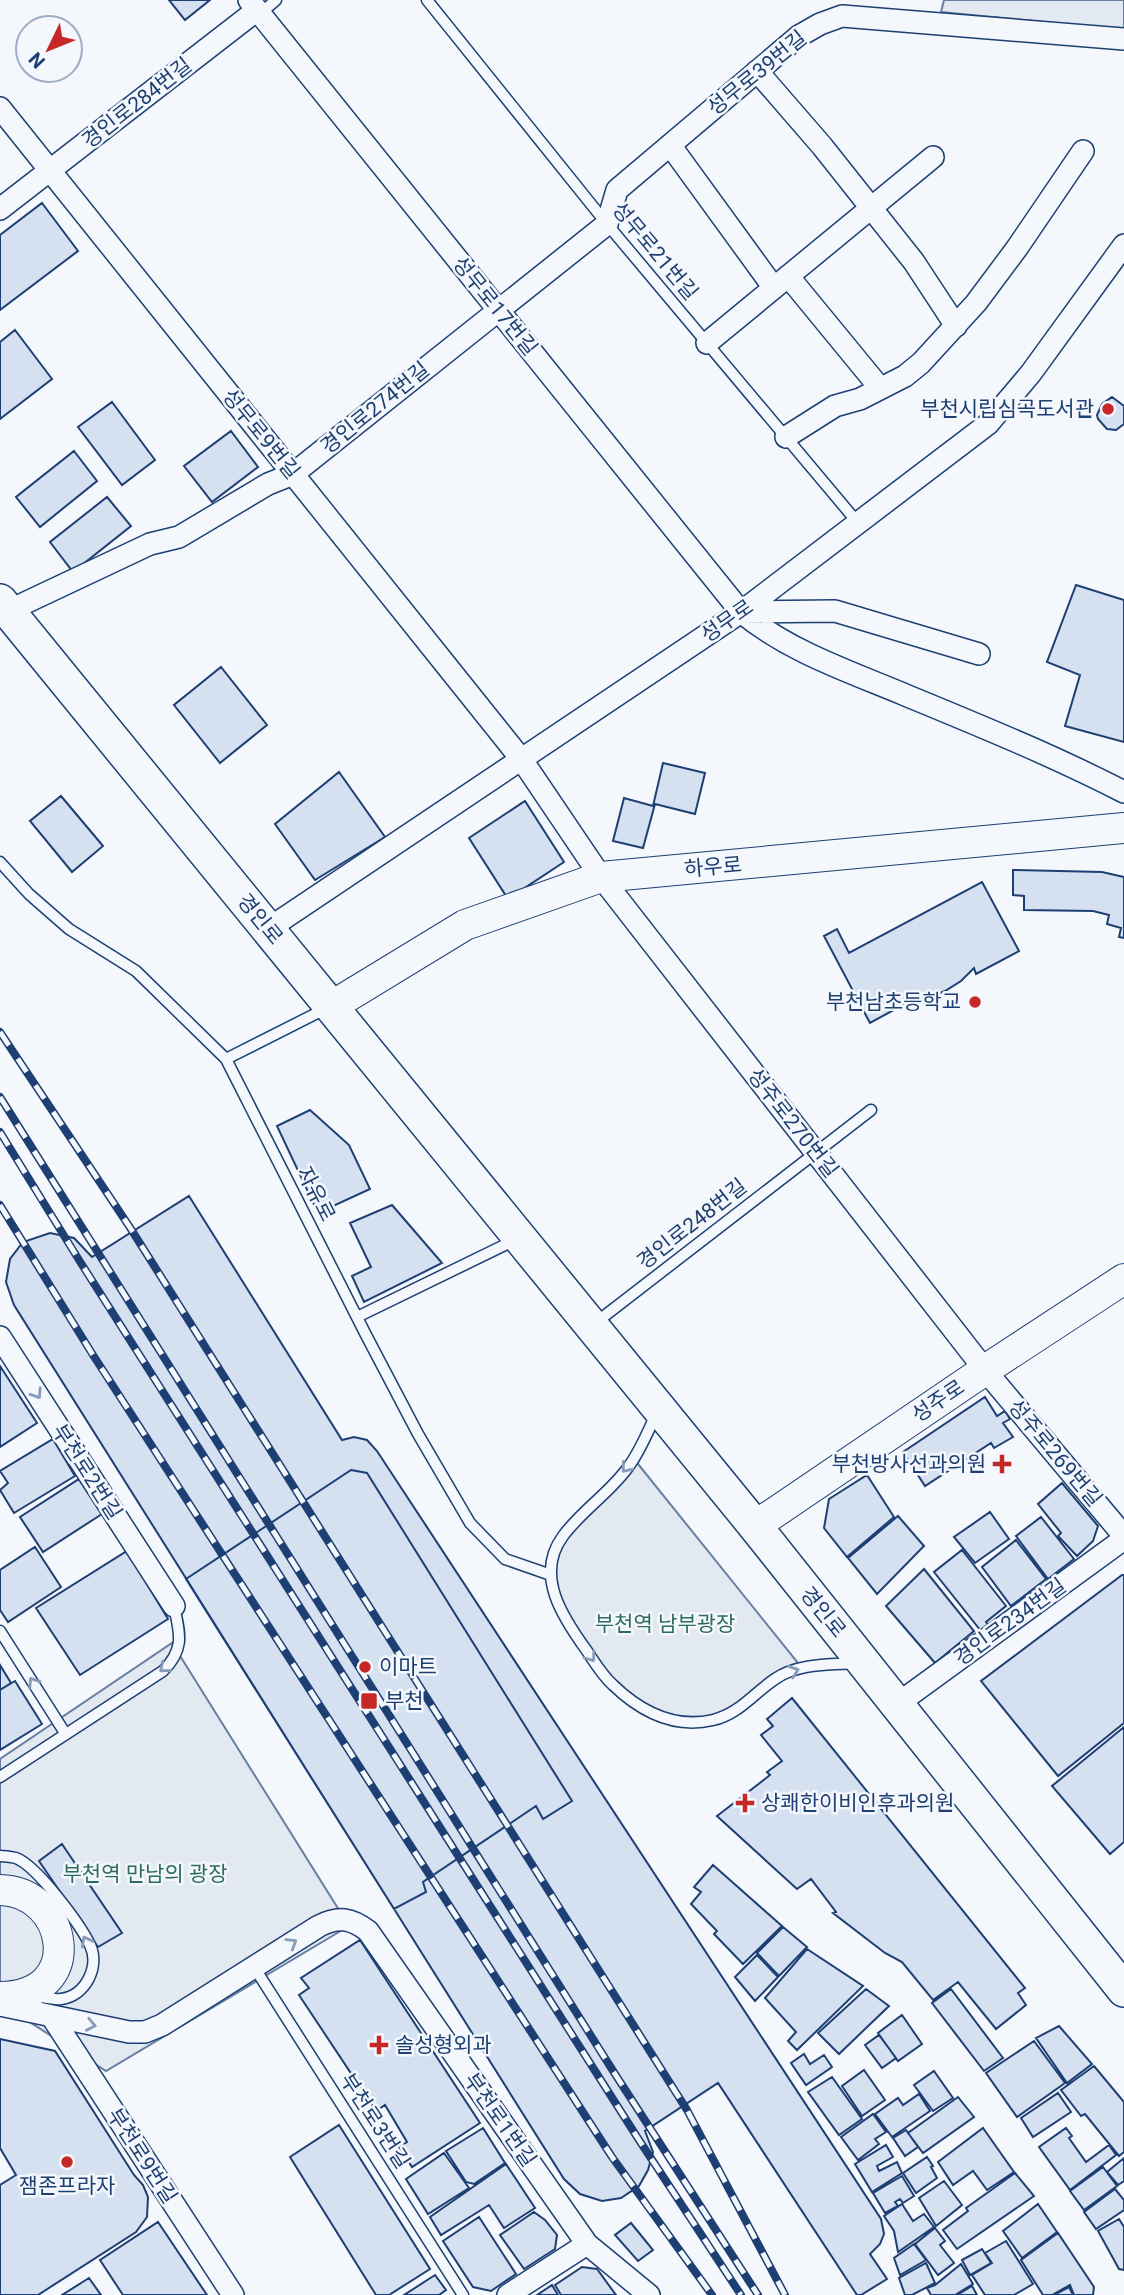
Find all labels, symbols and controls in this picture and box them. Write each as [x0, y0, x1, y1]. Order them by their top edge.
north arrow [14, 14, 84, 84]
street label: 성무로39번길 [703, 26, 811, 120]
text: N [24, 48, 50, 73]
street label: 경인로284번길 [78, 53, 196, 153]
street label: 성무로21번길 [607, 197, 703, 305]
street label: 성무로17번길 [448, 252, 542, 360]
street label: 경인로274번길 [316, 357, 434, 459]
street label: 성무로9번길 [218, 384, 304, 484]
place label: 부천시립심곡도서관 [920, 397, 1094, 421]
marker: 부천시립심곡도서관 [1100, 401, 1116, 417]
street label: 성무로 [696, 595, 758, 647]
street label: 하우로 [683, 853, 743, 881]
street label: 경인로 [232, 889, 288, 949]
place label: 부천남초등학교 [826, 990, 961, 1014]
marker: 부천남초등학교 [967, 994, 983, 1010]
street label: 성주로270번길 [743, 1064, 843, 1182]
street label: 자유로 [292, 1163, 340, 1225]
street label: 경인로248번길 [633, 1174, 751, 1274]
street label: 성주로 [907, 1375, 969, 1427]
one-way arrow [29, 1386, 41, 1399]
street label: 성주로269번길 [1003, 1395, 1107, 1511]
street label: 부천로2번길 [47, 1420, 127, 1524]
place label: 부천방사선과의원 [831, 1452, 986, 1476]
marker: 부천방사선과의원 [992, 1454, 1012, 1474]
one-way arrow [622, 1461, 635, 1473]
street label: 경인로234번길 [950, 1573, 1070, 1671]
street label: 경인로 [795, 1582, 851, 1642]
park label: 부천역 남부광장 [595, 1612, 735, 1636]
one-way arrow [583, 1649, 595, 1662]
place label: 이마트 [379, 1655, 437, 1679]
marker: 이마트 [357, 1659, 373, 1675]
one-way arrow [159, 1660, 171, 1673]
one-way arrow [787, 1665, 799, 1679]
one-way arrow [28, 1677, 41, 1690]
place label: 부천 [385, 1689, 424, 1713]
marker: 부천 [359, 1691, 379, 1711]
place label: 상쾌한이비인후과의원 [761, 1791, 954, 1815]
marker: 상쾌한이비인후과의원 [735, 1793, 755, 1813]
park label: 부천역 만남의 광장 [63, 1862, 227, 1886]
one-way arrow [80, 1935, 94, 1948]
one-way arrow [285, 1938, 298, 1951]
one-way arrow [85, 2016, 97, 2031]
place label: 솔성형외과 [395, 2033, 492, 2057]
marker: 솔성형외과 [369, 2035, 389, 2055]
street label: 부천로3번길 [335, 2069, 415, 2173]
street label: 부천로1번길 [459, 2069, 541, 2171]
street label: 부천로9번길 [102, 2104, 182, 2208]
marker: 잼존프라자 [59, 2154, 75, 2170]
place label: 잼존프라자 [19, 2174, 115, 2198]

